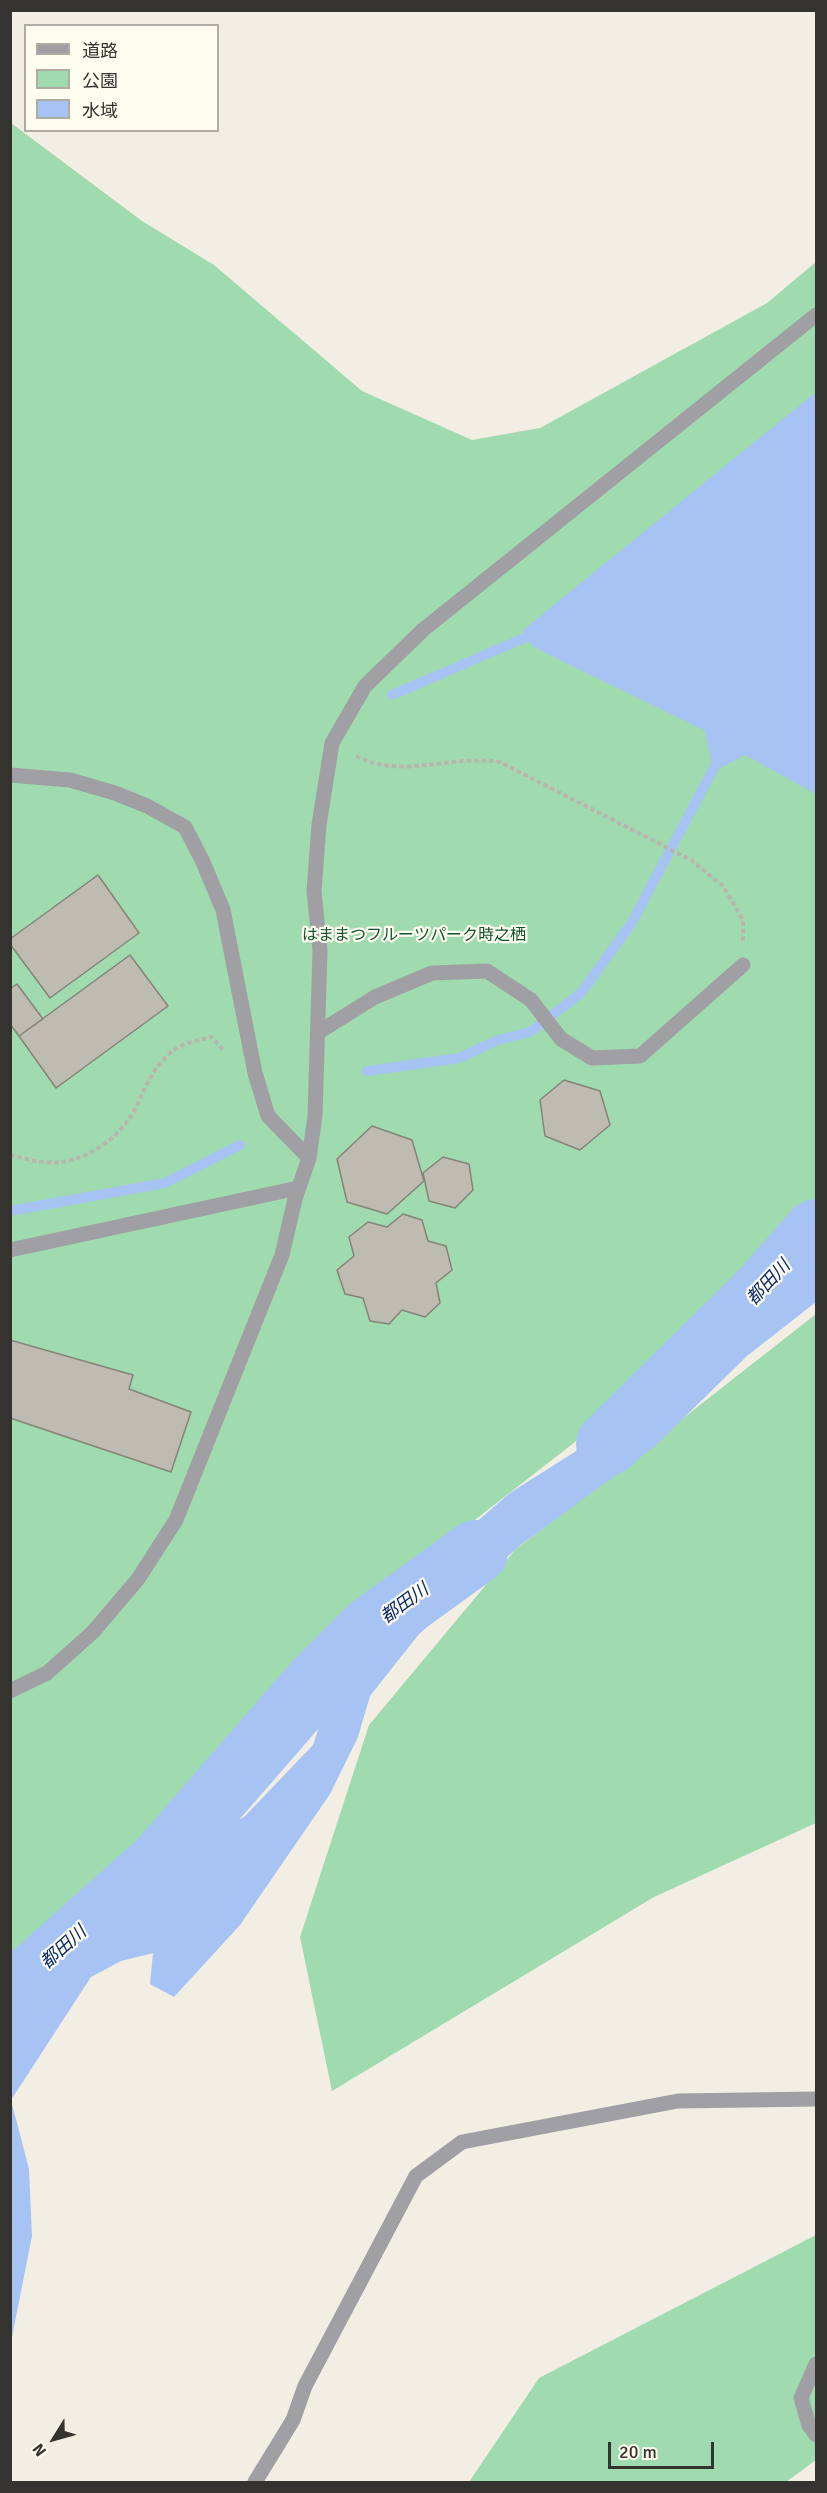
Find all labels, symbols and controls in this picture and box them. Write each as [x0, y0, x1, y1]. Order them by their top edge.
legend [24, 24, 219, 132]
text: 道路 [82, 40, 118, 62]
text: 公園 [82, 70, 118, 92]
text: 水域 [82, 100, 118, 122]
park label: はままつフルーツパーク時之栖 [302, 926, 526, 946]
water label: 都田川 [743, 1256, 795, 1310]
water label: 都田川 [377, 1579, 433, 1629]
water label: 都田川 [37, 1922, 91, 1974]
north arrow [24, 2409, 84, 2469]
scale bar [611, 2430, 718, 2468]
text: N [28, 2439, 51, 2460]
text: 20 m [619, 2441, 657, 2463]

